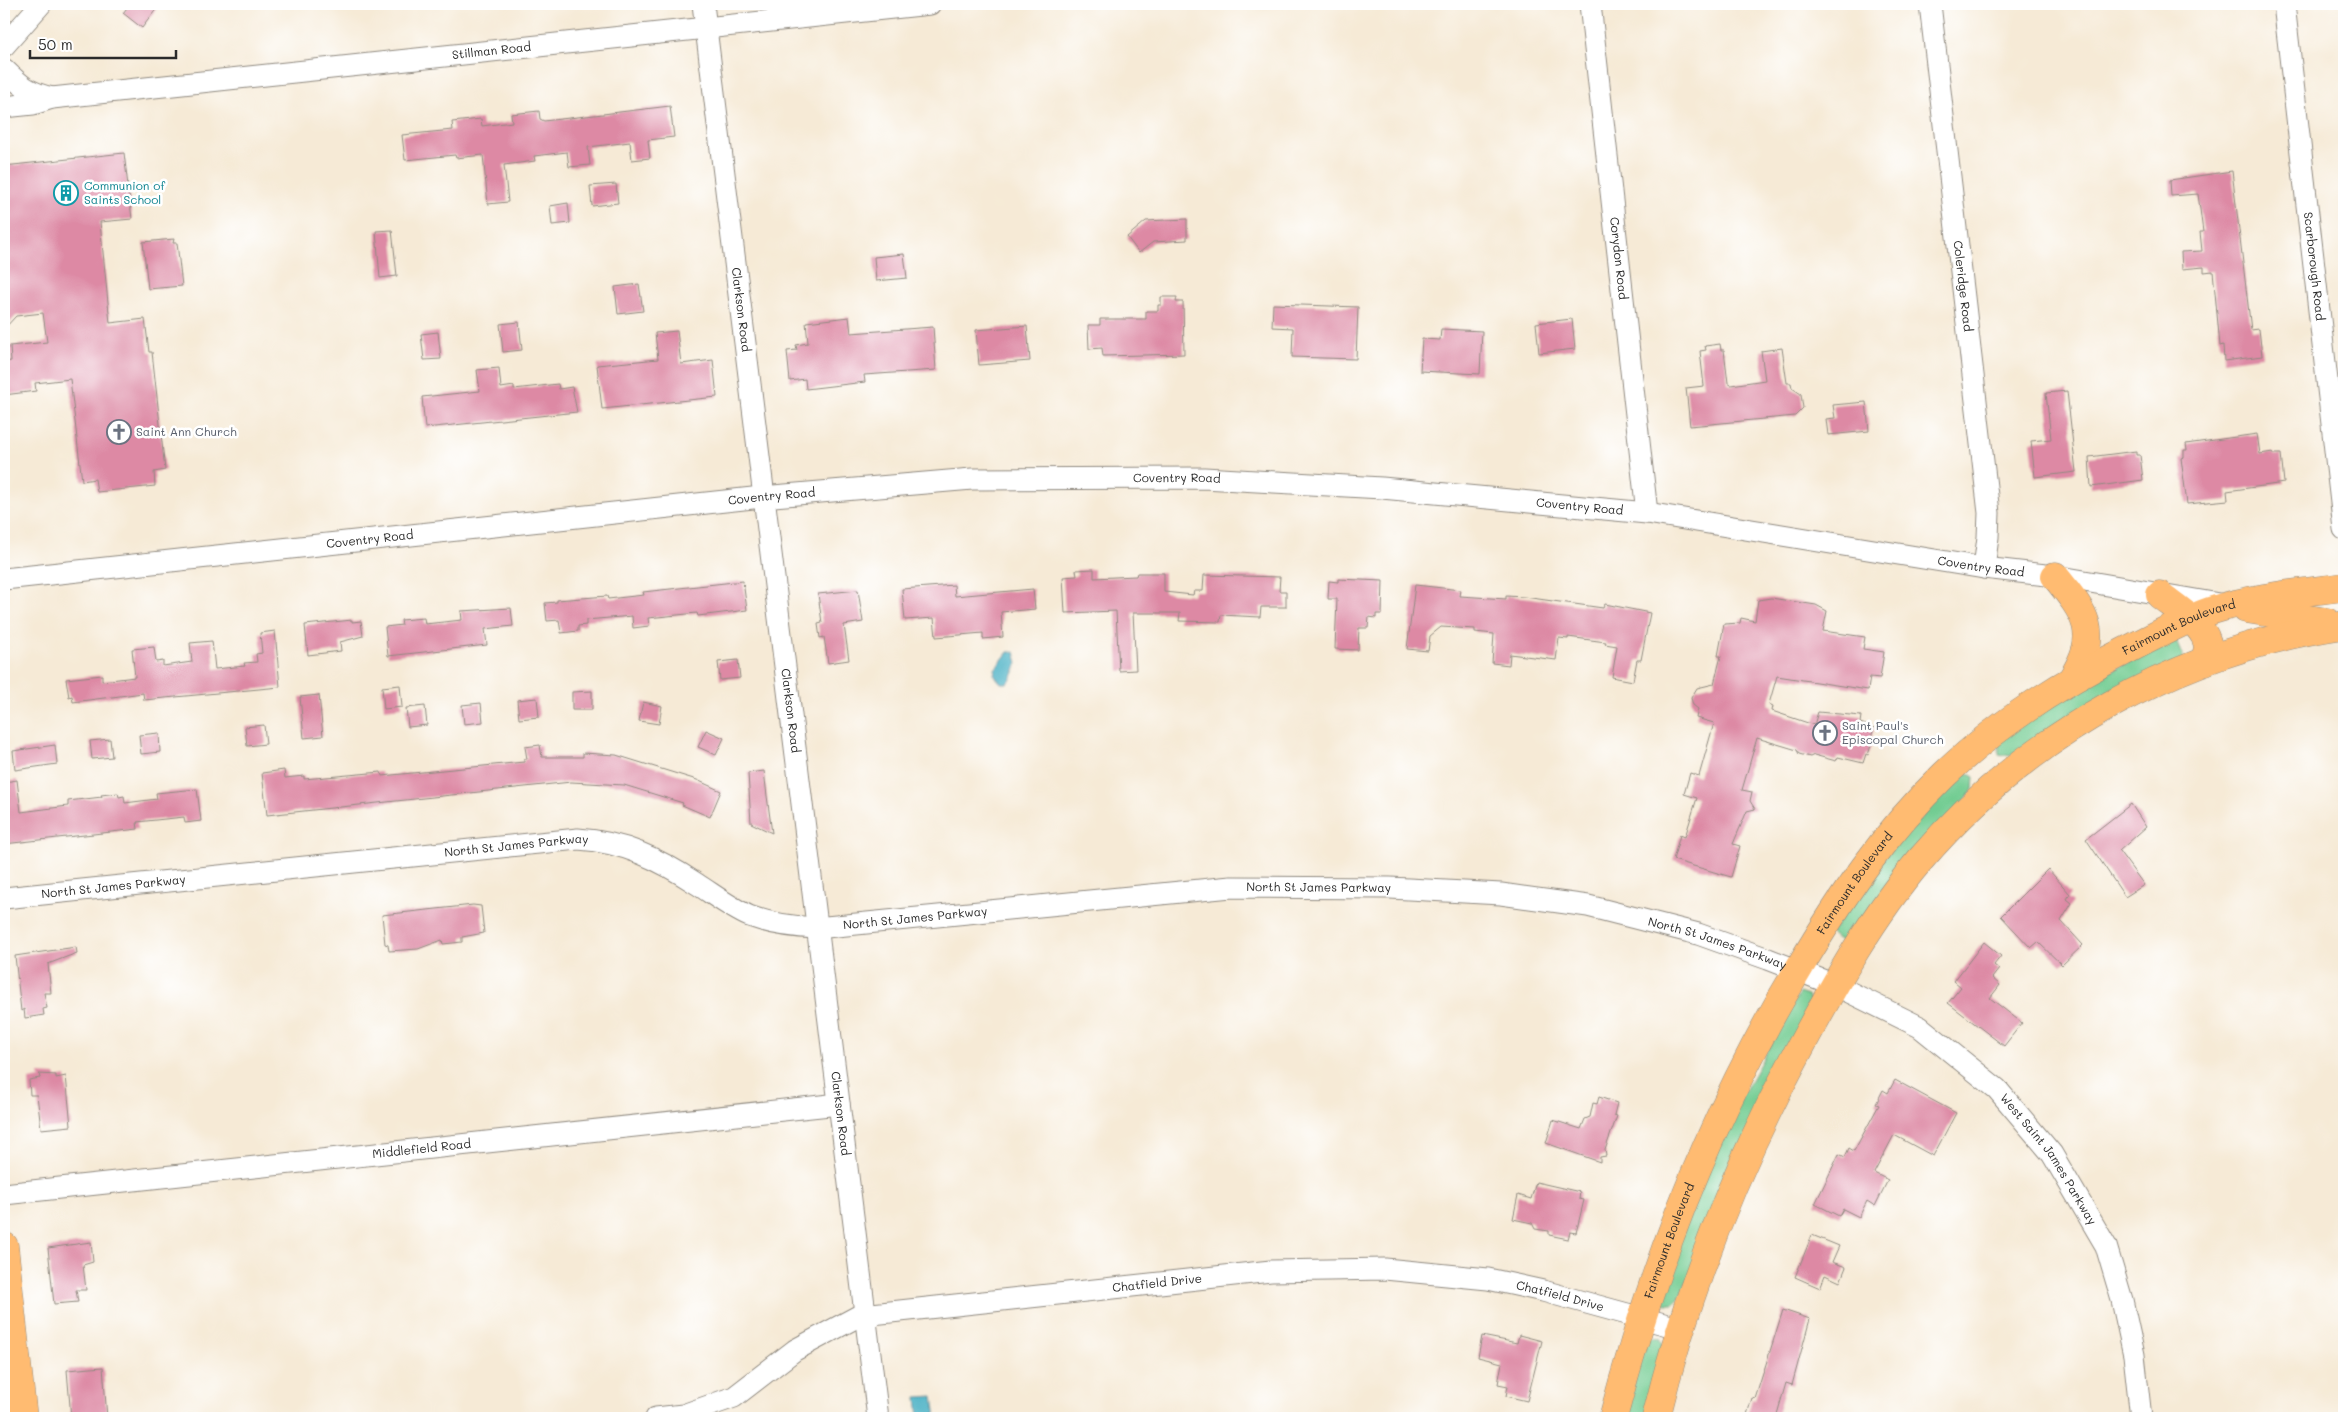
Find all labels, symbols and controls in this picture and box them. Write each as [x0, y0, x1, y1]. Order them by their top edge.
scale bar [30, 28, 176, 60]
text: 50 m [38, 34, 73, 54]
street label: Stillman Road [451, 38, 532, 62]
place label: Communion of Saints School [84, 177, 165, 207]
building icon: Communion of Saints School [53, 180, 79, 206]
street label: Scarborough Road [2301, 211, 2329, 322]
street label: Corydon Road [1607, 216, 1632, 301]
street label: Coleridge Road [1950, 240, 1977, 333]
street label: Clarkson Road [729, 266, 755, 353]
church icon: Saint Ann Church [106, 419, 132, 445]
place label: Saint Ann Church [136, 423, 237, 439]
street label: Coventry Road [1133, 469, 1221, 486]
street label: Coventry Road [727, 483, 816, 508]
street label: Coventry Road [1535, 494, 1624, 518]
street label: Coventry Road [325, 526, 415, 551]
street label: Coventry Road [1937, 552, 2026, 580]
street label: Fairmount Boulevard [2119, 595, 2237, 658]
street label: Clarkson Road [778, 667, 805, 754]
place label: Saint Paul's Episcopal Church [1842, 717, 1944, 747]
church icon: Saint Paul's Episcopal Church [1812, 720, 1838, 746]
street label: Fairmount Boulevard [1813, 828, 1896, 937]
street label: North St James Parkway [443, 830, 589, 860]
street label: North St James Parkway [40, 870, 186, 901]
street label: North St James Parkway [1246, 878, 1391, 895]
street label: North St James Parkway [842, 902, 988, 932]
street label: North St James Parkway [1647, 913, 1789, 973]
street label: Clarkson Road [828, 1070, 855, 1157]
street label: West Saint James Parkway [1997, 1090, 2101, 1227]
street label: Middlefield Road [371, 1135, 472, 1161]
street label: Fairmount Boulevard [1640, 1180, 1697, 1300]
street label: Chatfield Drive [1111, 1269, 1203, 1295]
street label: Chatfield Drive [1515, 1276, 1606, 1314]

